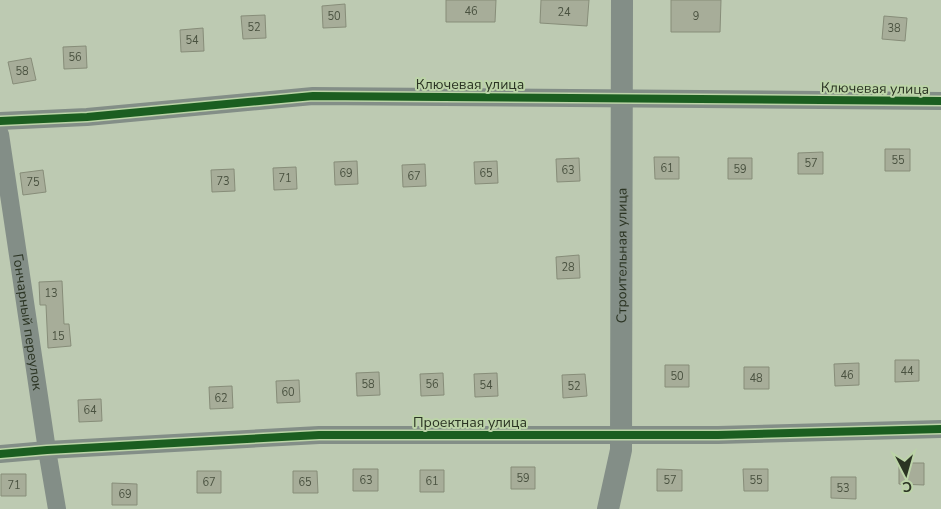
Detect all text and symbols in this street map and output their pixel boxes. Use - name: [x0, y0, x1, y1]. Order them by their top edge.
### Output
- house number: 46: [464, 4, 478, 19]
- house number: 24: [557, 5, 571, 20]
- house number: 50: [327, 9, 341, 24]
- house number: 9: [693, 9, 699, 24]
- house number: 52: [247, 20, 261, 35]
- house number: 38: [887, 21, 901, 36]
- house number: 54: [185, 33, 199, 48]
- house number: 56: [68, 50, 82, 65]
- house number: 58: [15, 64, 29, 79]
- street label: Ключевая улица: [416, 75, 524, 94]
- street label: Ключевая улица: [821, 78, 929, 99]
- house number: 55: [891, 153, 905, 168]
- house number: 57: [804, 156, 818, 171]
- house number: 61: [660, 161, 674, 176]
- house number: 59: [733, 162, 747, 177]
- house number: 63: [561, 163, 575, 178]
- house number: 69: [339, 166, 353, 181]
- house number: 65: [479, 166, 493, 181]
- house number: 67: [407, 169, 421, 184]
- house number: 71: [278, 171, 292, 186]
- house number: 73: [216, 174, 230, 189]
- house number: 75: [26, 175, 40, 190]
- street label: Строительная улица: [612, 188, 632, 323]
- street label: Гончарный переулок: [8, 252, 47, 392]
- house number: 28: [561, 260, 575, 275]
- house number: 13: [44, 286, 58, 301]
- house number: 15: [51, 329, 65, 344]
- house number: 44: [900, 364, 914, 379]
- house number: 46: [840, 368, 854, 383]
- house number: 50: [670, 369, 684, 384]
- house number: 48: [749, 371, 763, 386]
- house number: 58: [361, 377, 375, 392]
- house number: 56: [425, 377, 439, 392]
- house number: 54: [479, 378, 493, 393]
- house number: 52: [567, 379, 581, 394]
- house number: 60: [281, 385, 295, 400]
- house number: 62: [214, 391, 228, 406]
- house number: 64: [83, 403, 97, 418]
- street label: Проектная улица: [413, 413, 527, 432]
- north arrow: [881, 449, 931, 499]
- house number: 59: [516, 471, 530, 486]
- house number: 63: [359, 473, 373, 488]
- house number: 57: [663, 473, 677, 488]
- house number: 55: [749, 473, 763, 488]
- house number: 61: [425, 474, 439, 489]
- house number: 67: [202, 475, 216, 490]
- house number: 65: [298, 475, 312, 490]
- text: С: [901, 476, 913, 496]
- house number: 71: [7, 478, 21, 493]
- house number: 53: [836, 481, 850, 496]
- house number: 69: [118, 487, 132, 502]

